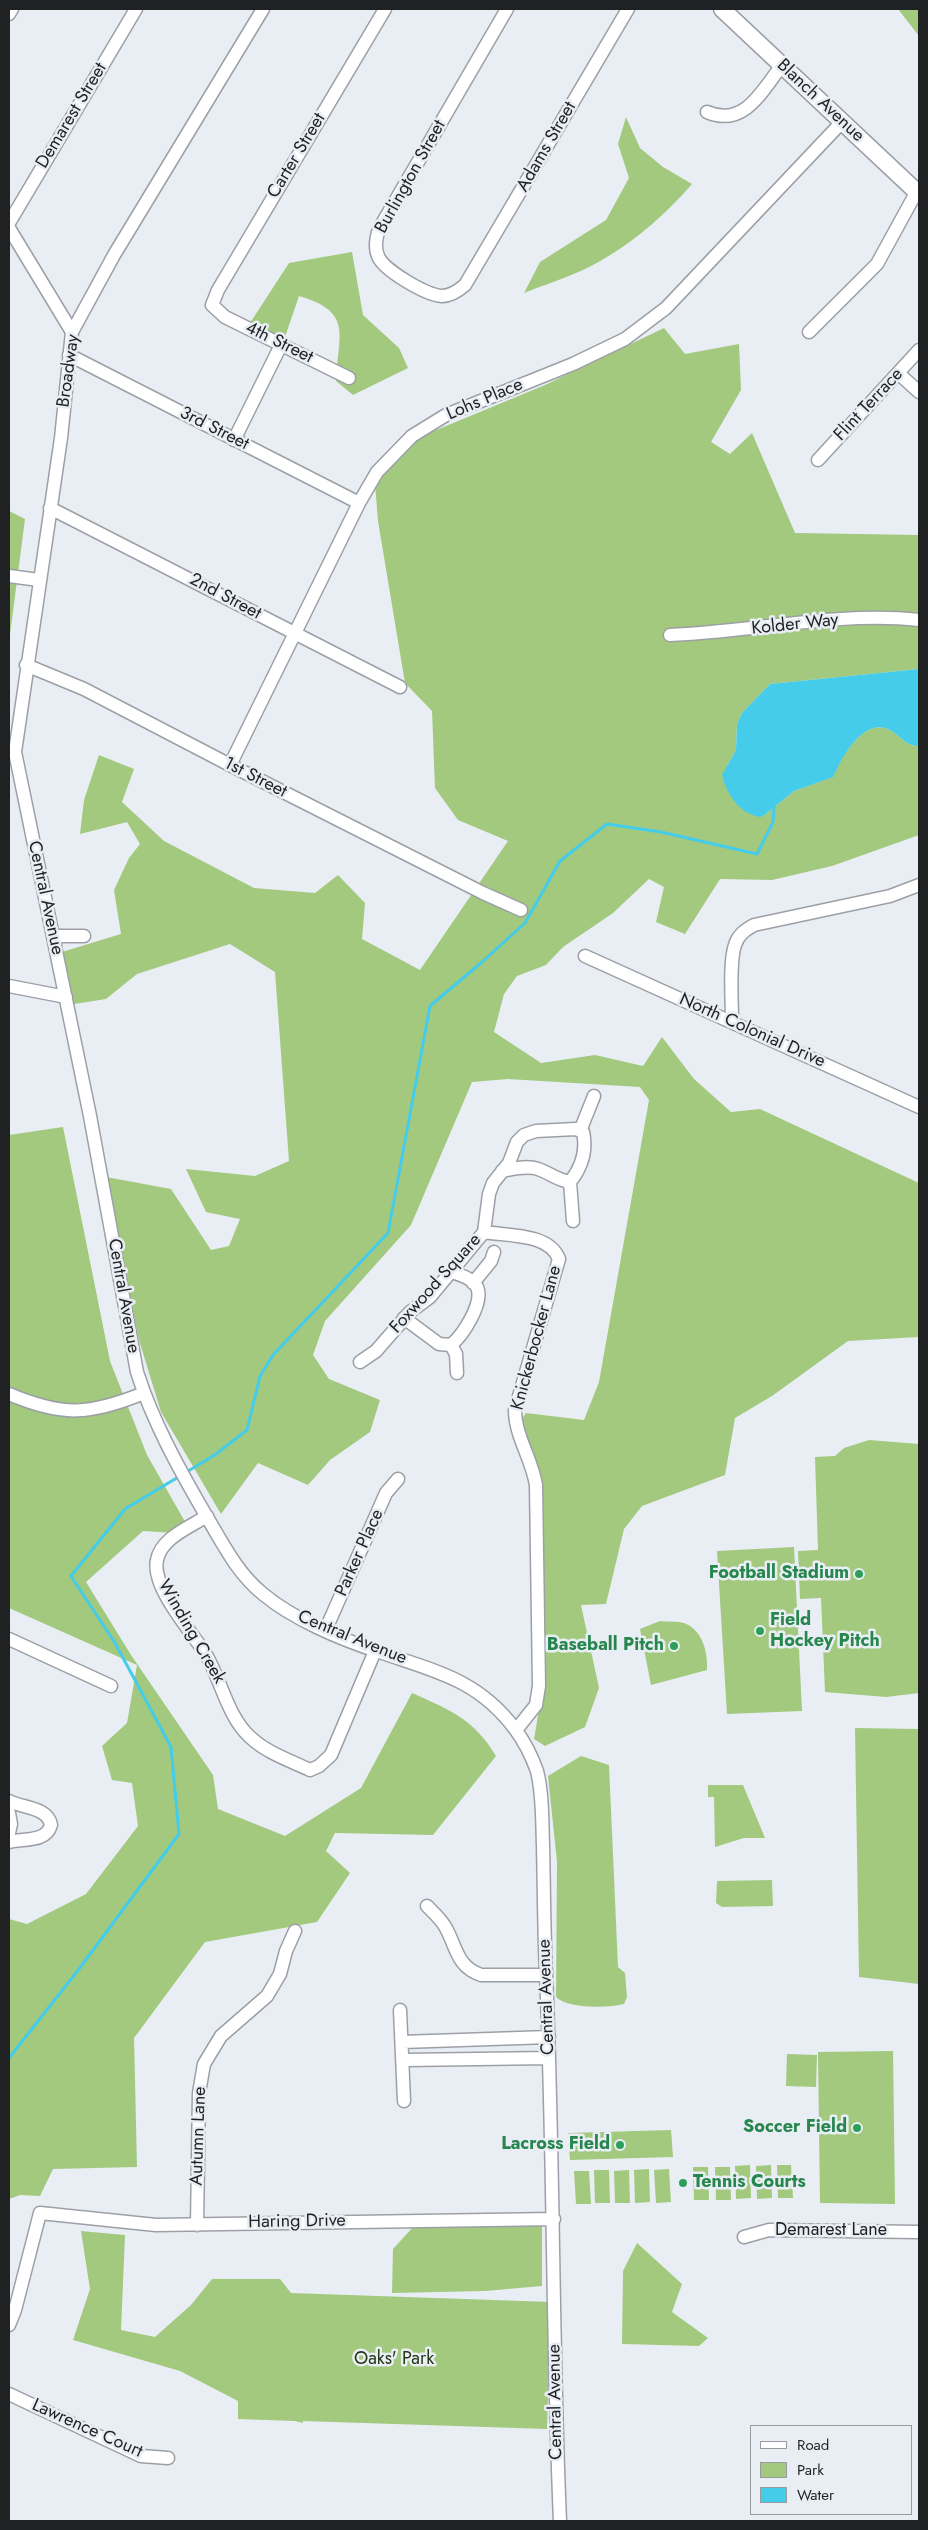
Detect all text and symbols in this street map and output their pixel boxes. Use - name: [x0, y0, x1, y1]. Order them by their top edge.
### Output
- street label: Blanch Avenue: [772, 55, 868, 147]
- street label: Demarest Street: [32, 59, 112, 173]
- street label: Adams Street: [513, 98, 581, 196]
- street label: Carter Street: [263, 110, 331, 202]
- street label: Burlington Street: [371, 117, 451, 237]
- street label: 4th Street: [242, 317, 316, 369]
- street label: Broadway: [53, 333, 85, 409]
- street label: Flint Terrace: [830, 364, 908, 446]
- street label: Lohs Place: [444, 374, 526, 426]
- street label: 3rd Street: [176, 402, 252, 456]
- street label: 2nd Street: [185, 569, 265, 625]
- street label: Kolder Way: [751, 610, 839, 640]
- street label: 1st Street: [220, 753, 290, 803]
- street label: Central Avenue: [22, 839, 68, 957]
- street label: North Colonial Drive: [676, 989, 828, 1073]
- street label: Foxwood Square: [386, 1230, 486, 1338]
- street label: Central Avenue: [102, 1237, 144, 1355]
- street label: Knickerbocker Lane: [507, 1263, 567, 1413]
- street label: Parker Place: [331, 1506, 389, 1600]
- place label: Football Stadium: [709, 1563, 849, 1585]
- marker: Football Stadium: [853, 1568, 865, 1580]
- street label: Winding Creek: [152, 1576, 230, 1688]
- street label: Central Avenue: [294, 1606, 410, 1670]
- place label: Field Hockey Pitch: [770, 1610, 880, 1652]
- marker: Field Hockey Pitch: [754, 1625, 766, 1637]
- place label: Baseball Pitch: [547, 1635, 664, 1657]
- marker: Baseball Pitch: [668, 1640, 680, 1652]
- street label: Central Avenue: [534, 1939, 560, 2055]
- street label: Autumn Lane: [186, 2086, 212, 2186]
- place label: Soccer Field: [743, 2117, 847, 2139]
- marker: Soccer Field: [851, 2122, 863, 2134]
- place label: Lacross Field: [501, 2134, 610, 2156]
- marker: Lacross Field: [614, 2139, 626, 2151]
- place label: Tennis Courts: [693, 2172, 806, 2194]
- marker: Tennis Courts: [677, 2177, 689, 2189]
- street label: Haring Drive: [248, 2210, 346, 2234]
- street label: Demarest Lane: [775, 2220, 887, 2242]
- street label: Central Avenue: [544, 2344, 568, 2460]
- park label: Oaks' Park: [354, 2349, 434, 2371]
- street label: Lawrence Court: [28, 2395, 146, 2463]
- legend: [750, 2425, 913, 2515]
- text: Road: [797, 2434, 829, 2456]
- text: Park: [797, 2459, 824, 2481]
- text: Water: [797, 2484, 834, 2506]

